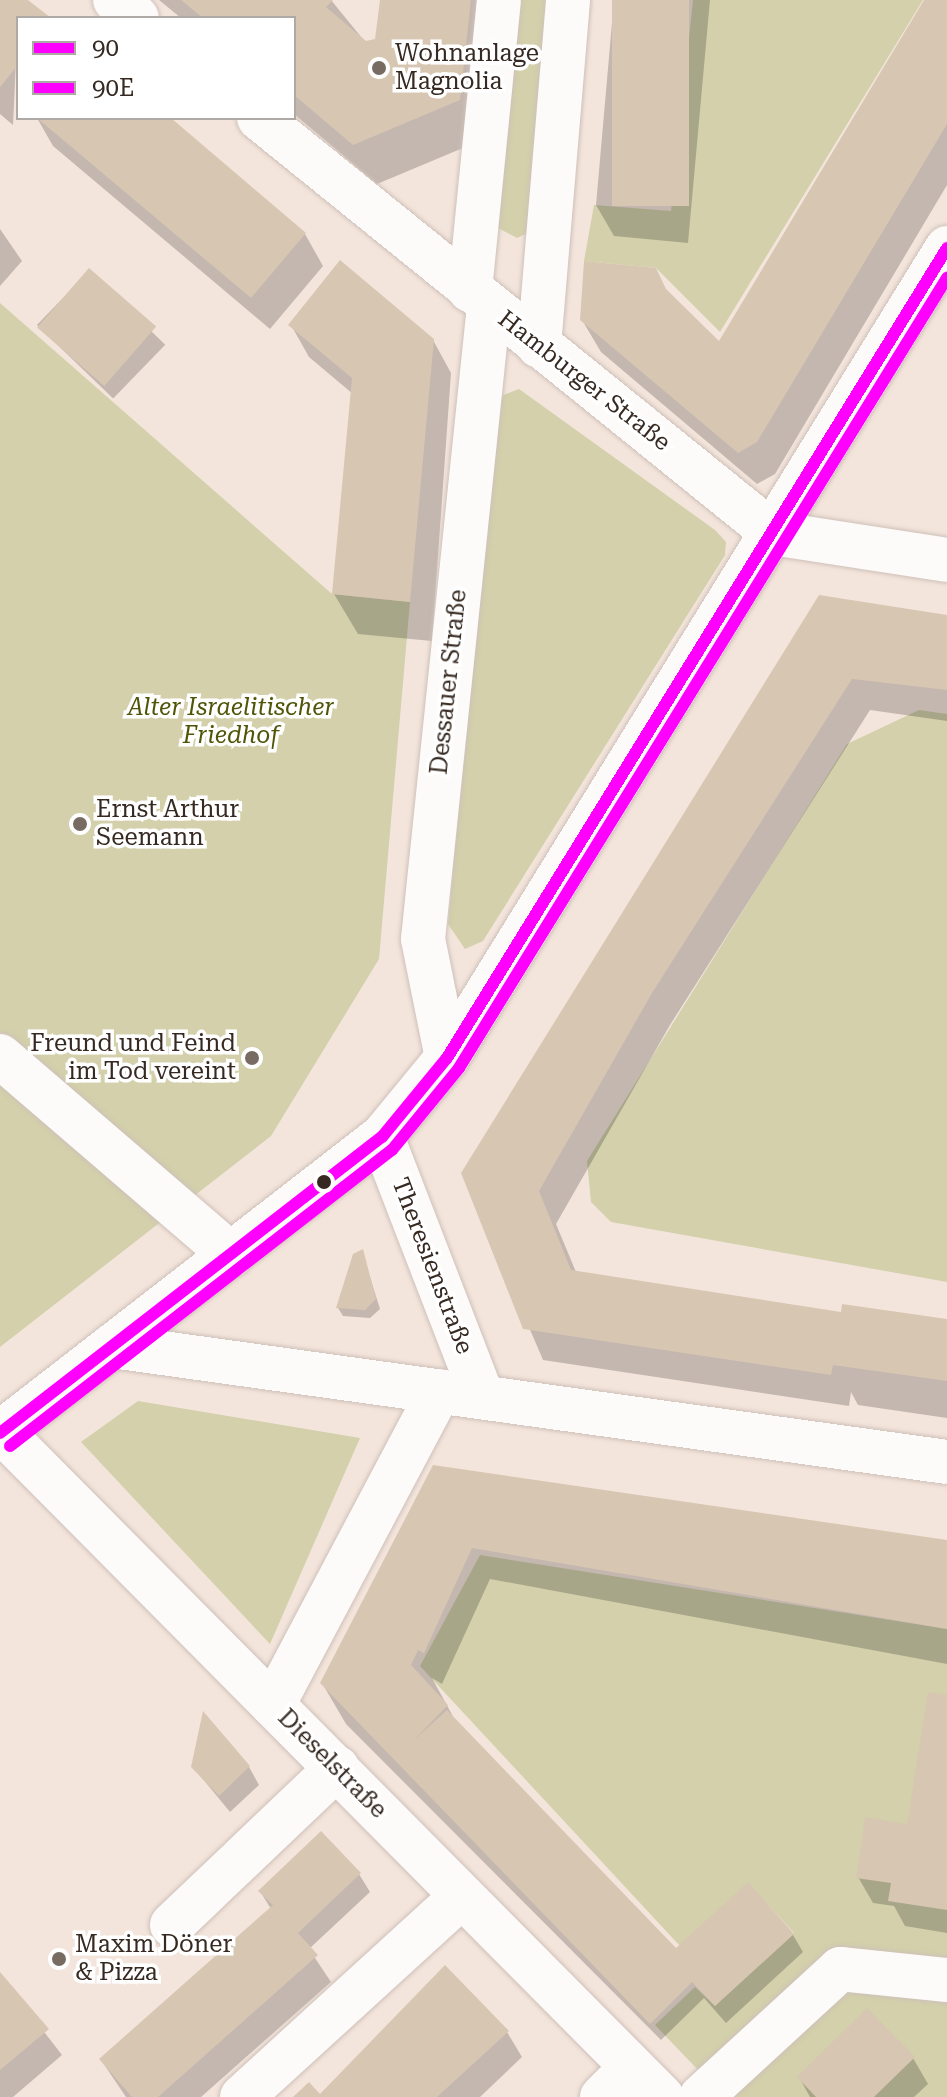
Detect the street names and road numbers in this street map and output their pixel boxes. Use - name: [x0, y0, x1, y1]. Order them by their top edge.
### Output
- street label: Hamburger Straße: [492, 305, 676, 457]
- street label: Dessauer Straße: [425, 588, 473, 776]
- street label: Theresienstraße: [385, 1174, 479, 1358]
- street label: Dieselstraße: [272, 1704, 392, 1824]

